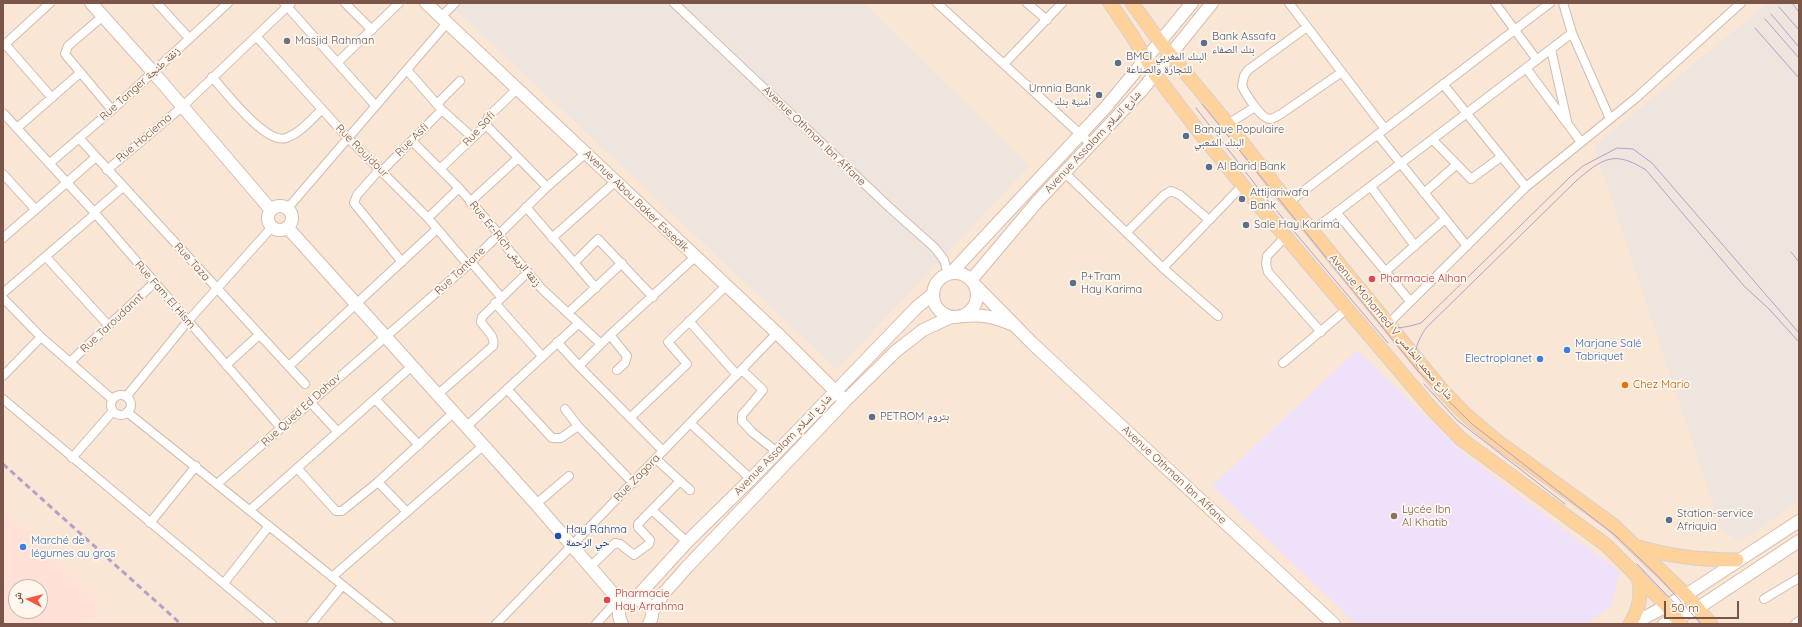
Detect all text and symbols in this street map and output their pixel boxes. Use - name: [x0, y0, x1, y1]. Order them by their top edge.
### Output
- place label: Bank Assafa بنك الصفاء: [1212, 30, 1276, 56]
- place label: Masjid Rahman: [295, 34, 374, 48]
- marker: Masjid Rahman: [282, 36, 292, 46]
- marker: Bank Assafa بنك الصفاء: [1199, 38, 1209, 48]
- street label: Rue Tanger زنقة طنجة: [97, 44, 183, 124]
- place label: BMCI البنك المغربي للتجارة والصناعة: [1126, 50, 1207, 76]
- marker: BMCI البنك المغربي للتجارة والصناعة: [1113, 58, 1123, 68]
- place label: Umnia Bank أمنية بنك: [1029, 82, 1091, 108]
- street label: Avenue Othman Ibn Affane: [760, 83, 868, 189]
- street label: Avenue Assalam شارع السلام: [1042, 88, 1144, 196]
- marker: Umnia Bank أمنية بنك: [1094, 90, 1104, 100]
- street label: Rue Safi: [460, 109, 498, 149]
- street label: Rue Hociema: [114, 111, 174, 165]
- street label: Rue Asfi: [393, 121, 431, 159]
- street label: Rue Roujdour: [333, 122, 391, 180]
- place label: Banque Populaire البنك الشعبي: [1194, 123, 1284, 149]
- marker: Banque Populaire البنك الشعبي: [1181, 131, 1191, 141]
- street label: Avenue Abou Baker Essedik: [581, 147, 691, 255]
- place label: Al Barid Bank: [1217, 160, 1286, 174]
- marker: Al Barid Bank: [1204, 162, 1214, 172]
- place label: Attijariwafa Bank: [1250, 186, 1309, 212]
- marker: Attijariwafa Bank: [1237, 194, 1247, 204]
- street label: Rue Er-Rich زنقة الريش: [467, 199, 543, 289]
- place label: Sale Hay Karima: [1254, 218, 1340, 232]
- marker: Sale Hay Karima: [1241, 220, 1251, 230]
- street label: Rue Taza: [171, 240, 213, 284]
- street label: Rue Tantane: [432, 244, 488, 298]
- street label: Avenue Mohamed V شارع محمد الخامس: [1326, 252, 1456, 402]
- street label: Rue Fam El Hism: [132, 258, 198, 332]
- place label: P+Tram Hay Karima: [1081, 270, 1142, 296]
- place label: Pharmacie Alhan: [1380, 272, 1467, 286]
- marker: Pharmacie Alhan: [1367, 274, 1377, 284]
- marker: P+Tram Hay Karima: [1068, 278, 1078, 288]
- street label: Rue Taroudannt: [78, 290, 146, 356]
- place label: Marjane Salé Tabriquet: [1575, 337, 1642, 363]
- marker: Marjane Salé Tabriquet: [1562, 345, 1572, 355]
- place label: Electroplanet: [1465, 352, 1532, 366]
- marker: Electroplanet: [1535, 354, 1545, 364]
- street label: Rue Qued Ed Dahav: [259, 371, 343, 449]
- place label: Chez Mario: [1633, 378, 1690, 392]
- marker: Chez Mario: [1620, 380, 1630, 390]
- street label: Avenue Assalam شارع السلام: [731, 392, 835, 498]
- place label: PETROM بتروم: [880, 410, 949, 424]
- marker: PETROM بتروم: [867, 412, 877, 422]
- street label: Avenue Othman Ibn Affane: [1119, 423, 1229, 527]
- street label: Rue Zagora: [611, 452, 663, 504]
- place label: Lycée Ibn Al Khatib: [1402, 503, 1451, 529]
- place label: Station-service Afriquia: [1677, 507, 1753, 533]
- marker: Lycée Ibn Al Khatib: [1389, 511, 1399, 521]
- marker: Station-service Afriquia: [1664, 515, 1674, 525]
- place label: Hay Rahma حي الرحمة: [566, 523, 627, 549]
- marker: Hay Rahma حي الرحمة: [553, 531, 563, 541]
- place label: Marché de légumes au gros: [31, 534, 116, 560]
- marker: Marché de légumes au gros: [18, 542, 28, 552]
- north arrow: [8, 579, 48, 619]
- place label: Pharmacie Hay Arrahma: [615, 587, 684, 613]
- text: ش: [9, 591, 25, 604]
- scale bar: [1666, 593, 1741, 619]
- marker: Pharmacie Hay Arrahma: [602, 595, 612, 605]
- text: 50 m: [1671, 600, 1699, 615]

